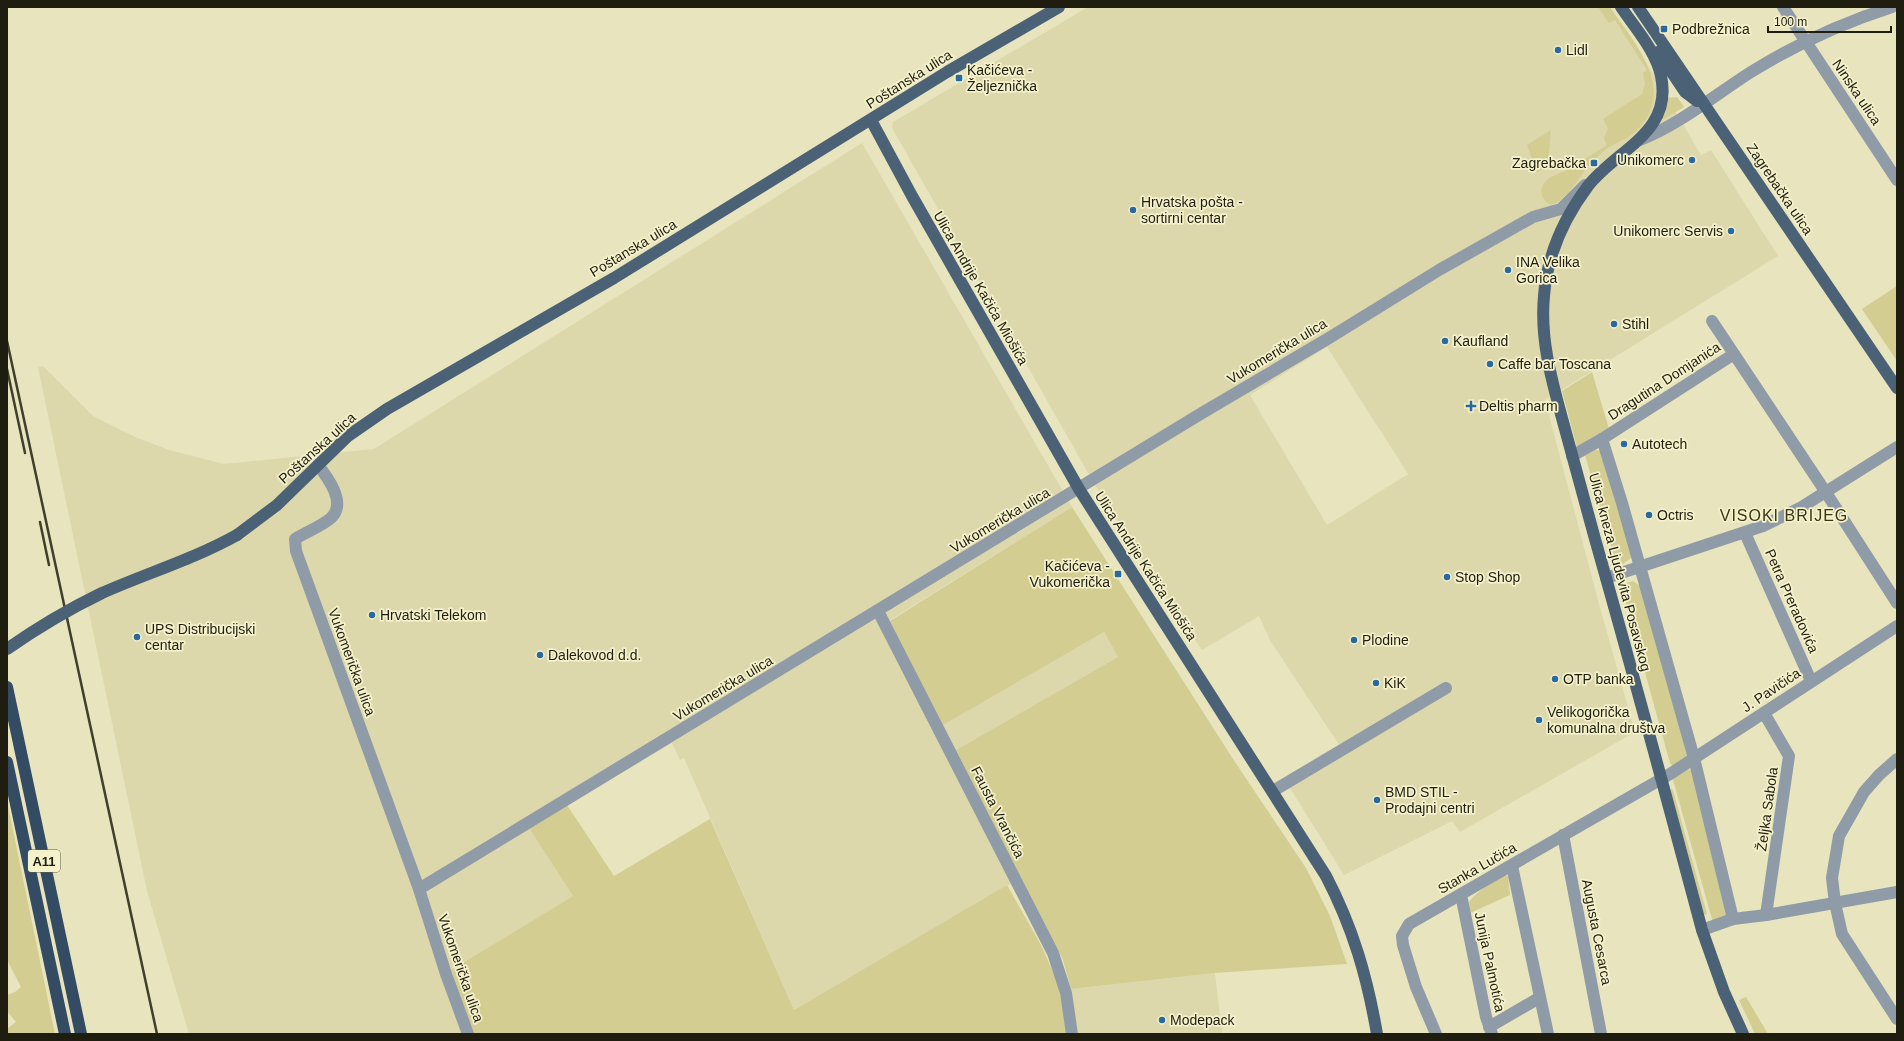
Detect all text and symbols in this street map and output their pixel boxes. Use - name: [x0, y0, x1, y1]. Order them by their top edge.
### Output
- scale bar: [1768, 8, 1891, 34]
- text: 100 m: [1774, 15, 1807, 29]
- place label: Podbrežnica: [1672, 21, 1750, 37]
- marker: Podbrežnica: [1659, 24, 1669, 34]
- place label: Lidl: [1566, 42, 1588, 58]
- marker: Lidl: [1553, 45, 1563, 55]
- street label: Poštanska ulica: [863, 46, 955, 112]
- street label: Ninska ulica: [1829, 56, 1885, 128]
- place label: Kačićeva - Željeznička: [967, 62, 1037, 94]
- marker: Kačićeva - Željeznička: [954, 73, 964, 83]
- street label: Zagrebačka ulica: [1744, 140, 1817, 238]
- place label: Unikomerc: [1617, 152, 1684, 168]
- place label: Zagrebačka: [1512, 155, 1586, 171]
- marker: Unikomerc: [1687, 155, 1697, 165]
- marker: Zagrebačka: [1589, 158, 1599, 168]
- place label: Hrvatska pošta - sortirni centar: [1141, 194, 1243, 226]
- marker: Hrvatska pošta - sortirni centar: [1128, 205, 1138, 215]
- street label: Ulica Andrije Kačića Miošića: [930, 208, 1032, 368]
- street label: Poštanska ulica: [587, 216, 679, 280]
- place label: Unikomerc Servis: [1613, 223, 1723, 239]
- marker: Unikomerc Servis: [1726, 226, 1736, 236]
- place label: INA Velika Gorica: [1516, 254, 1580, 286]
- marker: INA Velika Gorica: [1503, 265, 1513, 275]
- street label: Vukomerička ulica: [1224, 315, 1330, 387]
- place label: Stihl: [1622, 316, 1649, 332]
- marker: Stihl: [1609, 319, 1619, 329]
- place label: Kaufland: [1453, 333, 1508, 349]
- marker: Kaufland: [1440, 336, 1450, 346]
- street label: Dragutina Domjanića: [1605, 339, 1723, 423]
- place label: Caffe bar Toscana: [1498, 356, 1611, 372]
- marker: Caffe bar Toscana: [1485, 359, 1495, 369]
- place label: Deltis pharm: [1479, 398, 1558, 414]
- marker: Deltis pharm: [1466, 401, 1476, 411]
- street label: Poštanska ulica: [275, 409, 359, 487]
- place label: Autotech: [1632, 436, 1687, 452]
- marker: Autotech: [1619, 439, 1629, 449]
- street label: Ulica kneza Ljudevita Posavskog: [1586, 471, 1654, 673]
- street label: Vukomerička ulica: [947, 484, 1053, 556]
- street label: Ulica Andrije Kačića Miošića: [1092, 488, 1200, 644]
- place label: Octris: [1657, 507, 1694, 523]
- district label: VISOKI BRIJEG: [1720, 507, 1848, 524]
- marker: Octris: [1644, 510, 1654, 520]
- street label: Petra Preradovića: [1762, 547, 1822, 656]
- place label: Kačićeva - Vukomerička: [1030, 558, 1110, 590]
- marker: Kačićeva - Vukomerička: [1113, 569, 1123, 579]
- place label: Stop Shop: [1455, 569, 1521, 585]
- marker: Stop Shop: [1442, 572, 1452, 582]
- street label: Vukomerička ulica: [325, 606, 379, 718]
- place label: Hrvatski Telekom: [380, 607, 486, 623]
- marker: Hrvatski Telekom: [367, 610, 377, 620]
- place label: UPS Distribucijski centar: [145, 621, 255, 653]
- marker: UPS Distribucijski centar: [132, 632, 142, 642]
- place label: Plodine: [1362, 632, 1409, 648]
- marker: Plodine: [1349, 635, 1359, 645]
- place label: Dalekovod d.d.: [548, 647, 641, 663]
- marker: Dalekovod d.d.: [535, 650, 545, 660]
- street label: Vukomerička ulica: [670, 652, 776, 724]
- street label: J. Pavičića: [1739, 665, 1803, 715]
- place label: OTP banka: [1563, 671, 1634, 687]
- marker: OTP banka: [1550, 674, 1560, 684]
- place label: KiK: [1384, 675, 1406, 691]
- marker: KiK: [1371, 678, 1381, 688]
- place label: Velikogorička komunalna društva: [1547, 704, 1666, 736]
- marker: Velikogorička komunalna društva: [1534, 715, 1544, 725]
- street label: Fausta Vrančića: [968, 764, 1028, 861]
- street label: Željka Sabola: [1753, 766, 1781, 852]
- place label: BMD STIL - Prodajni centri: [1385, 784, 1475, 816]
- marker: BMD STIL - Prodajni centri: [1372, 795, 1382, 805]
- street label: Stanka Lučića: [1435, 839, 1519, 897]
- road number: A11: [28, 850, 60, 872]
- street label: Augusta Cesarca: [1579, 878, 1615, 986]
- street label: Junija Palmotića: [1472, 910, 1508, 1014]
- street label: Vukomerička ulica: [435, 912, 487, 1024]
- place label: Modepack: [1170, 1012, 1236, 1028]
- marker: Modepack: [1157, 1015, 1167, 1025]

